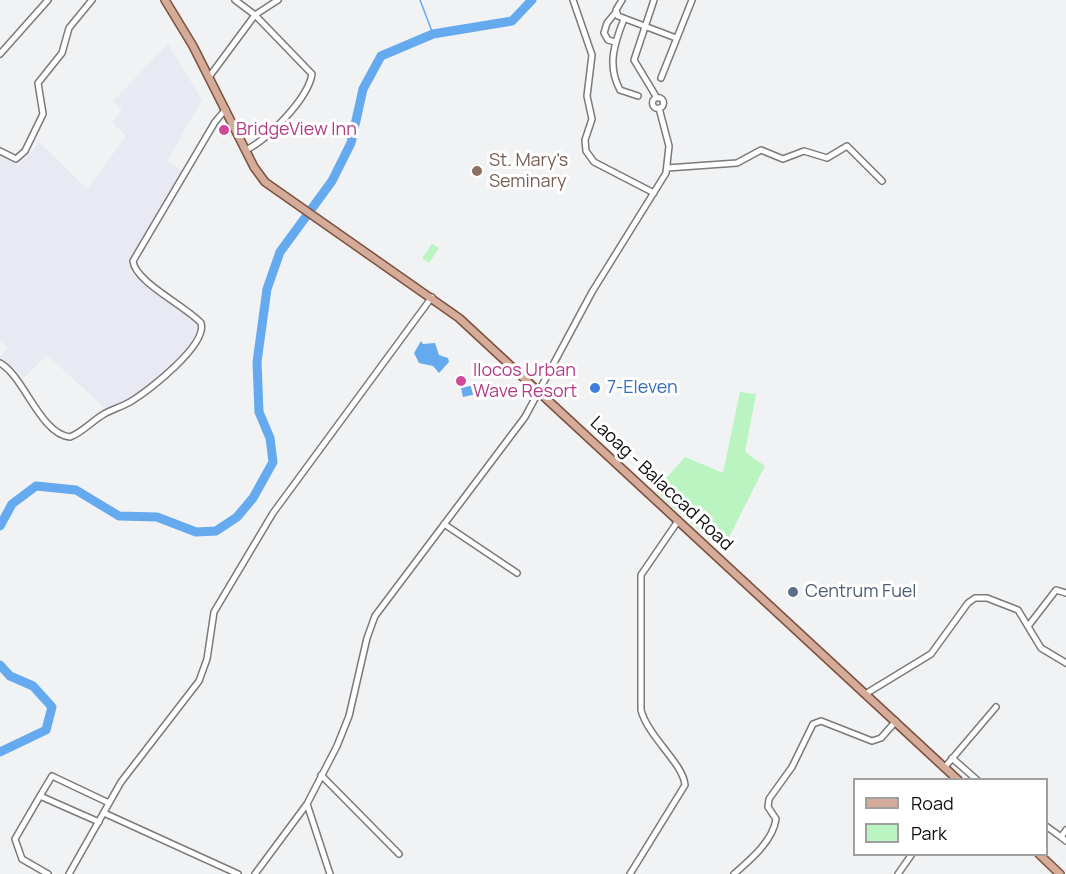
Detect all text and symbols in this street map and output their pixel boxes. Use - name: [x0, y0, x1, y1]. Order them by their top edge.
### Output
- place label: BridgeView Inn: [236, 119, 357, 141]
- marker: BridgeView Inn: [217, 123, 231, 137]
- place label: St. Mary's Seminary: [489, 150, 568, 192]
- marker: St. Mary's Seminary: [470, 164, 484, 178]
- place label: Ilocos Urban Wave Resort: [473, 360, 577, 403]
- marker: Ilocos Urban Wave Resort: [454, 374, 468, 388]
- place label: 7-Eleven: [607, 377, 678, 399]
- marker: 7-Eleven: [588, 381, 602, 395]
- street label: Laoag - Balaccad Road: [585, 412, 737, 556]
- place label: Centrum Fuel: [805, 581, 917, 603]
- marker: Centrum Fuel: [786, 585, 800, 599]
- legend: [853, 778, 1048, 856]
- text: Road: [911, 791, 954, 815]
- text: Park: [911, 821, 947, 845]

